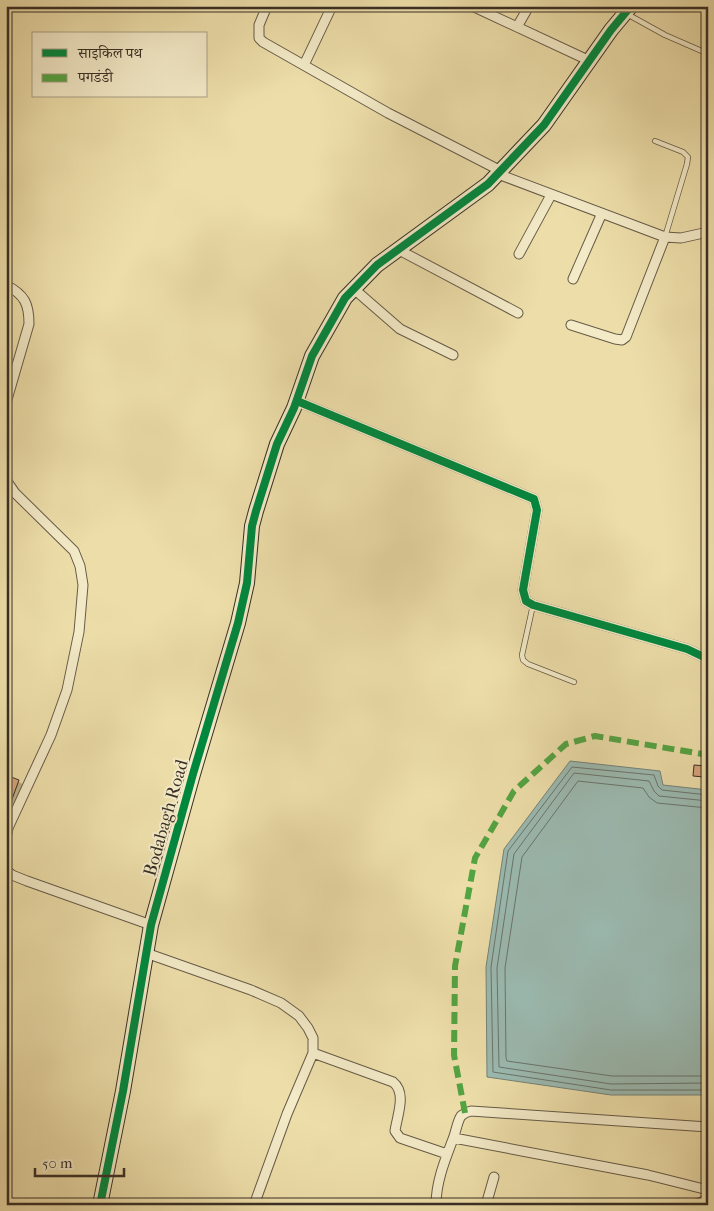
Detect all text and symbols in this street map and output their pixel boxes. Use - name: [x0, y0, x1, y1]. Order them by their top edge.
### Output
- legend: [32, 32, 208, 98]
- text: साइकिल पथ: [77, 44, 143, 62]
- text: पगडंडी: [77, 68, 114, 86]
- street label: Bodabagh Road: [139, 757, 193, 879]
- scale bar: [35, 1146, 124, 1178]
- text: 50 m: [42, 1154, 73, 1172]

